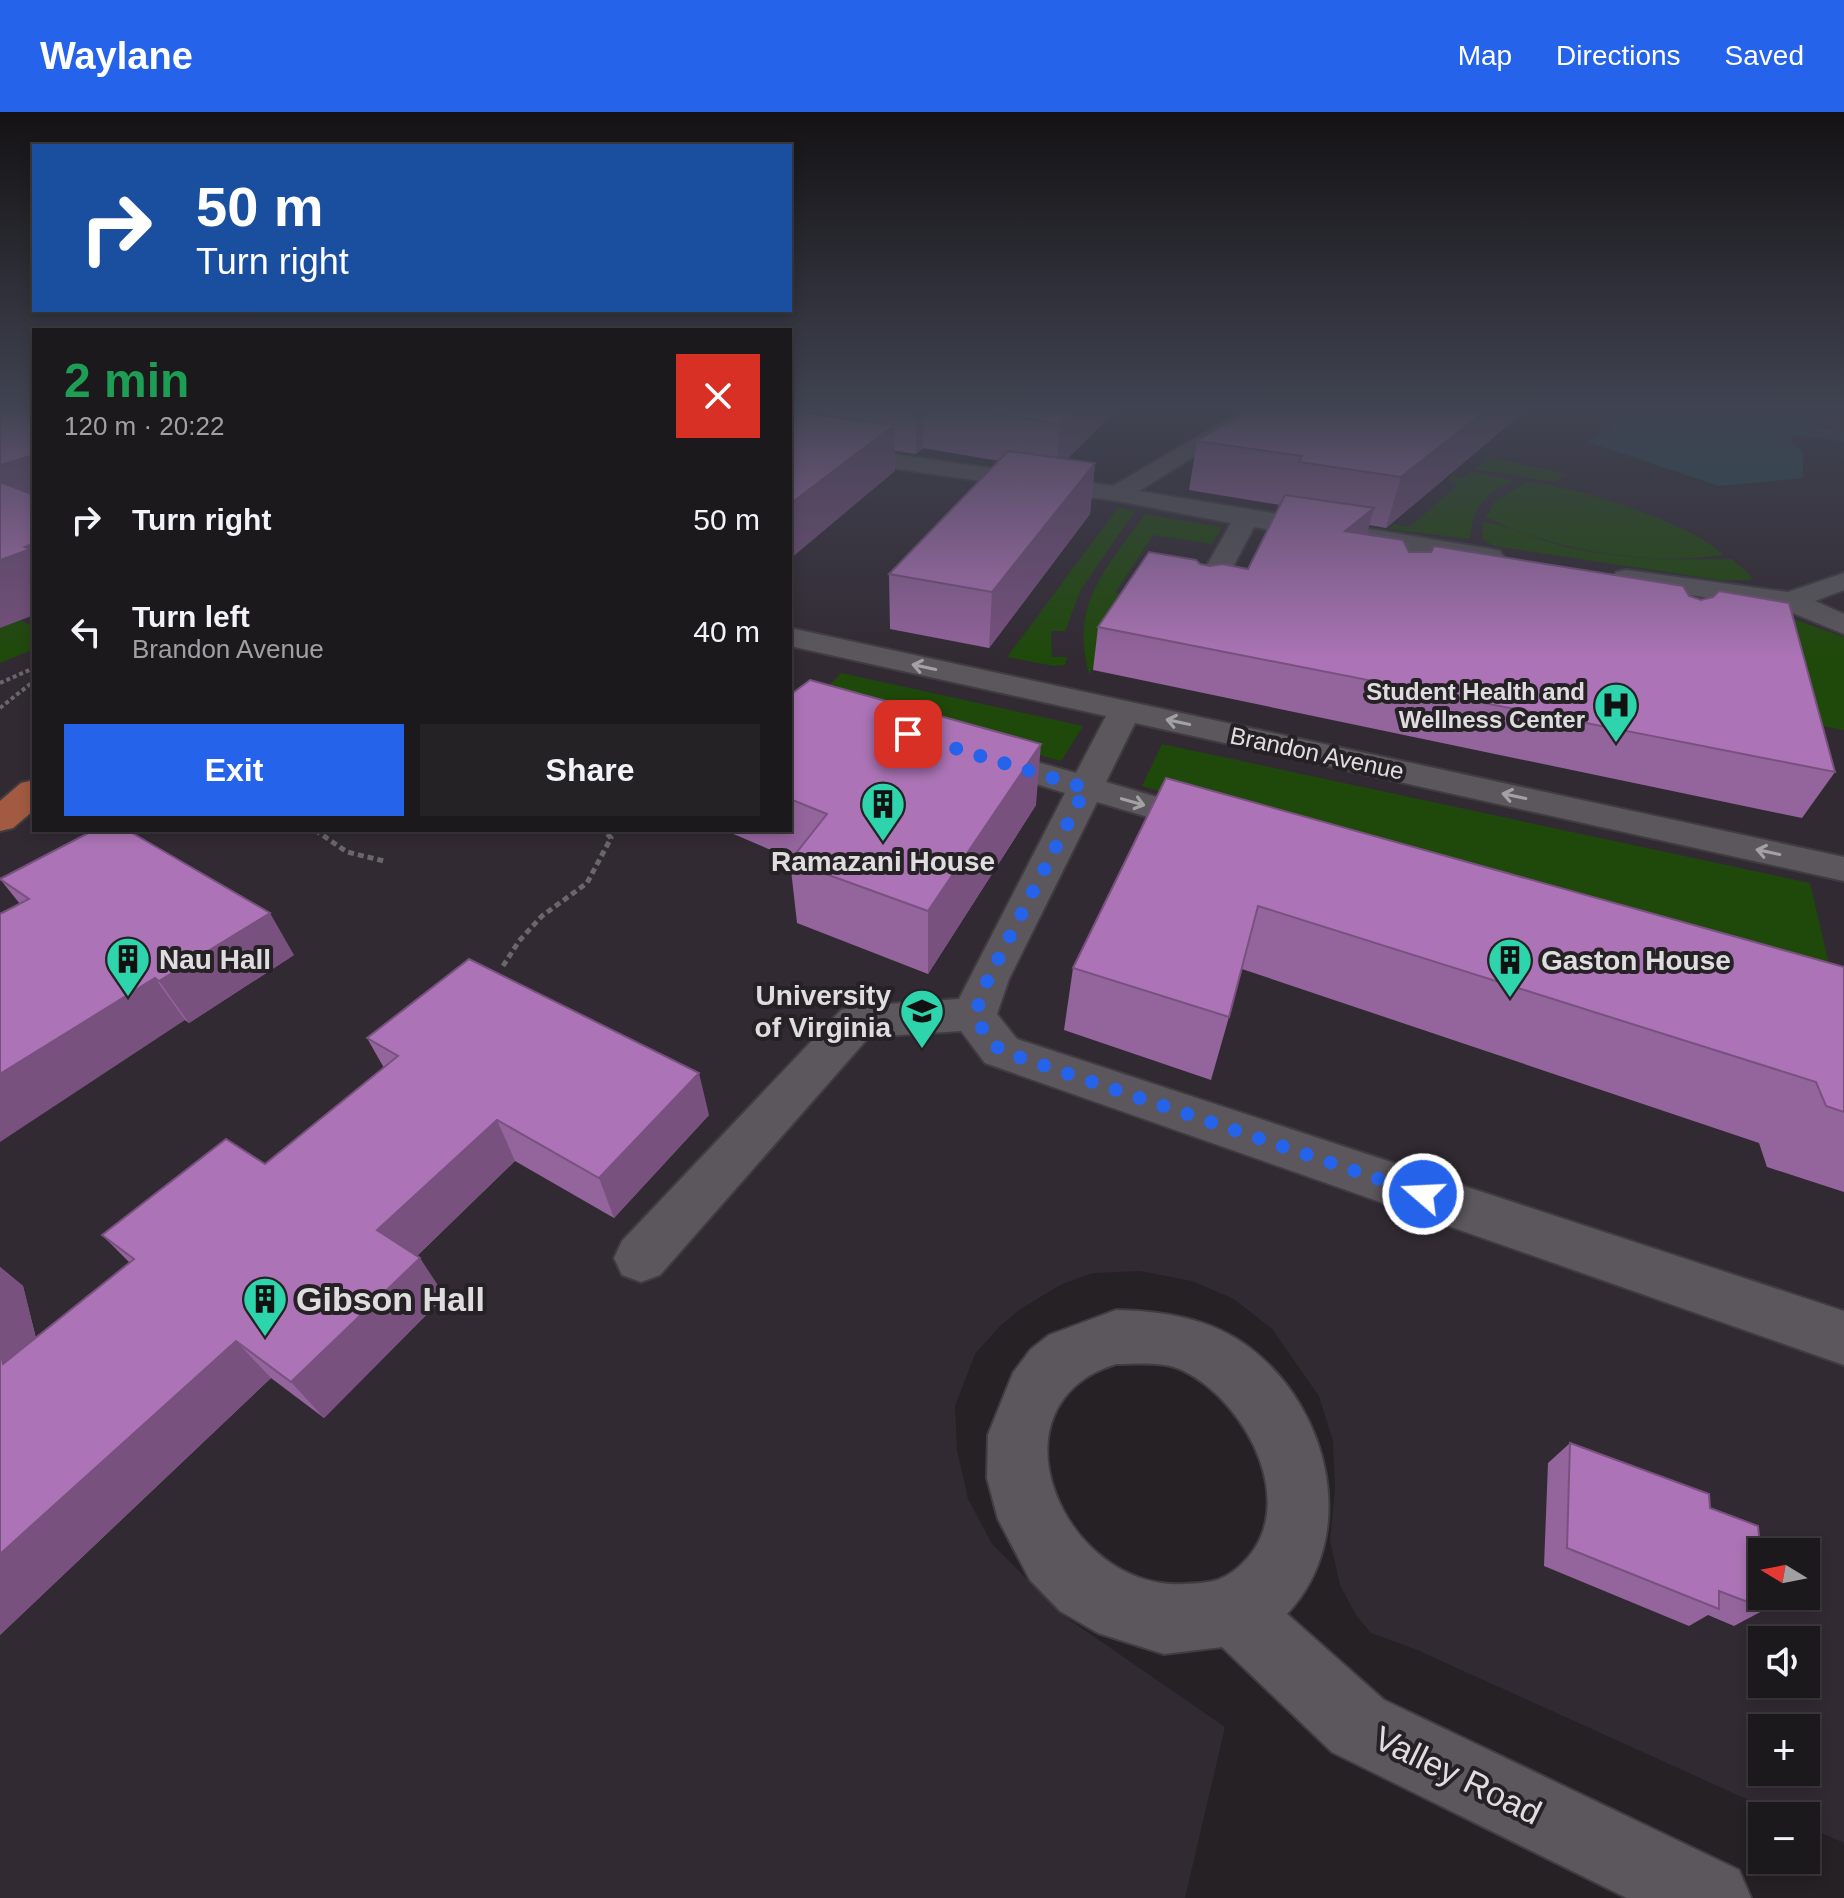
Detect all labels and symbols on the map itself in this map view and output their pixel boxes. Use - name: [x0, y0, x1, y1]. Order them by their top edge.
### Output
- one-way arrow: [912, 659, 937, 674]
- place label: Student Health and Wellness Center: [1366, 678, 1585, 733]
- hospital icon: Student Health and Wellness Center: [1592, 681, 1640, 744]
- pin: [874, 700, 942, 768]
- one-way arrow: [1166, 714, 1191, 729]
- street label: Brandon Avenue: [1228, 721, 1406, 785]
- building icon: Ramazani House: [859, 780, 907, 843]
- one-way arrow: [1502, 788, 1527, 803]
- one-way arrow: [1119, 795, 1145, 810]
- one-way arrow: [1755, 844, 1781, 859]
- place label: Ramazani House: [771, 846, 995, 877]
- building icon: Nau Hall: [104, 935, 152, 998]
- building icon: Gaston House: [1486, 936, 1534, 999]
- place label: Nau Hall: [159, 944, 271, 975]
- place label: Gaston House: [1541, 945, 1731, 976]
- place label: University of Virginia: [755, 980, 891, 1043]
- school or university icon: University of Virginia: [898, 987, 946, 1050]
- position arrow: [1381, 1152, 1465, 1236]
- building icon: Gibson Hall: [241, 1275, 289, 1338]
- place label: Gibson Hall: [296, 1280, 485, 1318]
- north arrow: [1748, 1538, 1820, 1610]
- street label: Valley Road: [1368, 1718, 1548, 1832]

